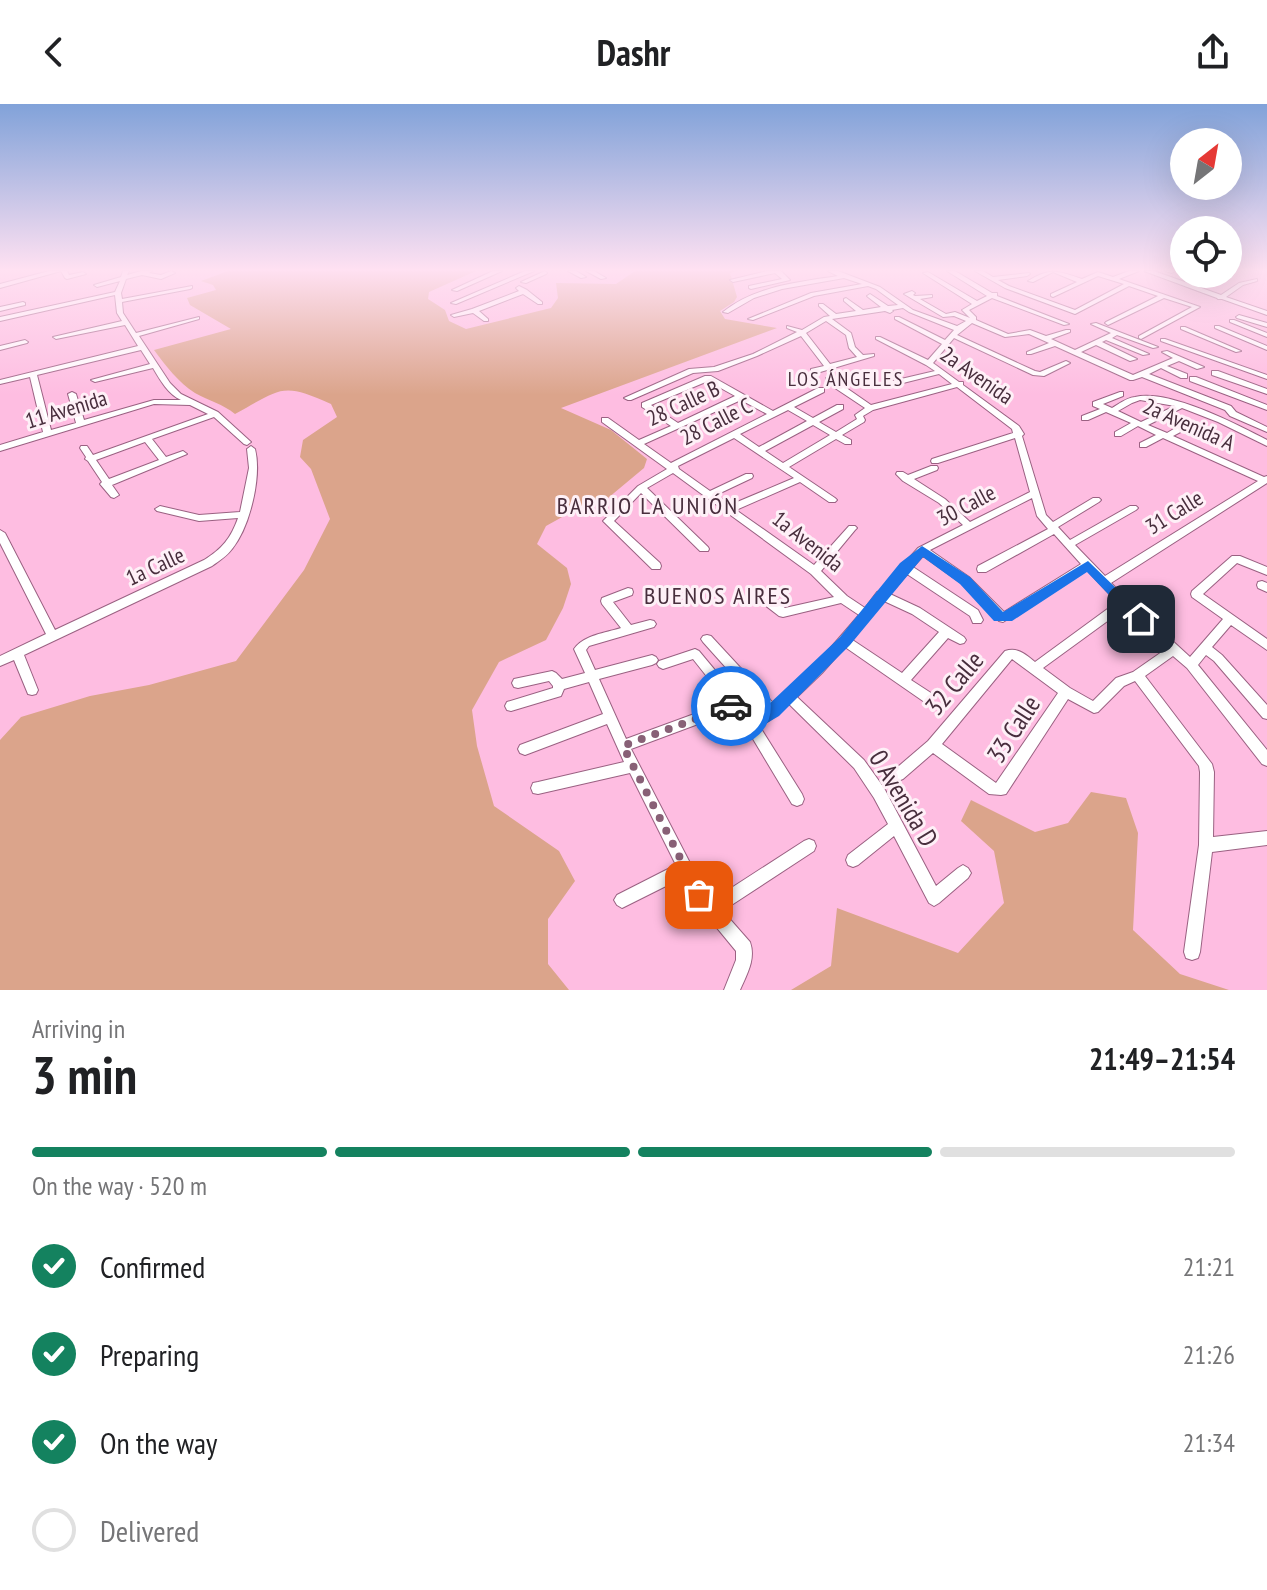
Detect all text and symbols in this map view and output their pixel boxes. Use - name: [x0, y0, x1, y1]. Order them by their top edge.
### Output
- text: Dashr: [597, 29, 670, 76]
- icon: back: [32, 30, 76, 74]
- icon: share: [1191, 30, 1235, 74]
- north arrow: [1170, 128, 1242, 200]
- map controls: [1170, 128, 1242, 288]
- button: locate: [1170, 216, 1242, 288]
- street label: 2a Avenida: [935, 340, 1019, 410]
- district label: LOS ÁNGELES: [788, 366, 904, 392]
- street label: 28 Calle B: [642, 374, 724, 432]
- street label: 11 Avenida: [22, 383, 110, 435]
- street label: 28 Calle C: [675, 391, 757, 451]
- street label: 2a Avenida A: [1139, 391, 1240, 457]
- street label: 30 Calle: [932, 478, 1000, 532]
- street label: 31 Calle: [1140, 484, 1208, 540]
- district label: BARRIO LA UNIÓN: [557, 490, 739, 521]
- street label: 1a Avenida: [767, 504, 849, 578]
- street label: 1a Calle: [121, 540, 189, 592]
- district label: BUENOS AIRES: [644, 580, 792, 611]
- pin: [1107, 585, 1175, 653]
- icon: home: [1119, 597, 1163, 641]
- street label: 32 Calle: [918, 644, 990, 722]
- courier: [691, 666, 771, 746]
- icon: car: [709, 684, 753, 728]
- street label: 33 Calle: [979, 689, 1047, 769]
- street label: 0 Avenida D: [862, 744, 946, 852]
- pin: [665, 861, 733, 929]
- icon: bag: [677, 873, 721, 917]
- text: Arriving in: [32, 1012, 125, 1045]
- text: 21:49–21:54: [1089, 1039, 1235, 1078]
- text: 3 min: [32, 1041, 137, 1108]
- text: On the way · 520 m: [32, 1169, 207, 1202]
- icon: check: [32, 1244, 76, 1288]
- text: Confirmed: [100, 1247, 205, 1286]
- text: 21:21: [1183, 1250, 1235, 1283]
- icon: check: [32, 1332, 76, 1376]
- text: Preparing: [100, 1335, 199, 1374]
- text: 21:26: [1183, 1338, 1235, 1371]
- icon: check: [32, 1420, 76, 1464]
- text: On the way: [100, 1423, 217, 1462]
- text: 21:34: [1183, 1426, 1235, 1459]
- text: Delivered: [100, 1511, 199, 1550]

